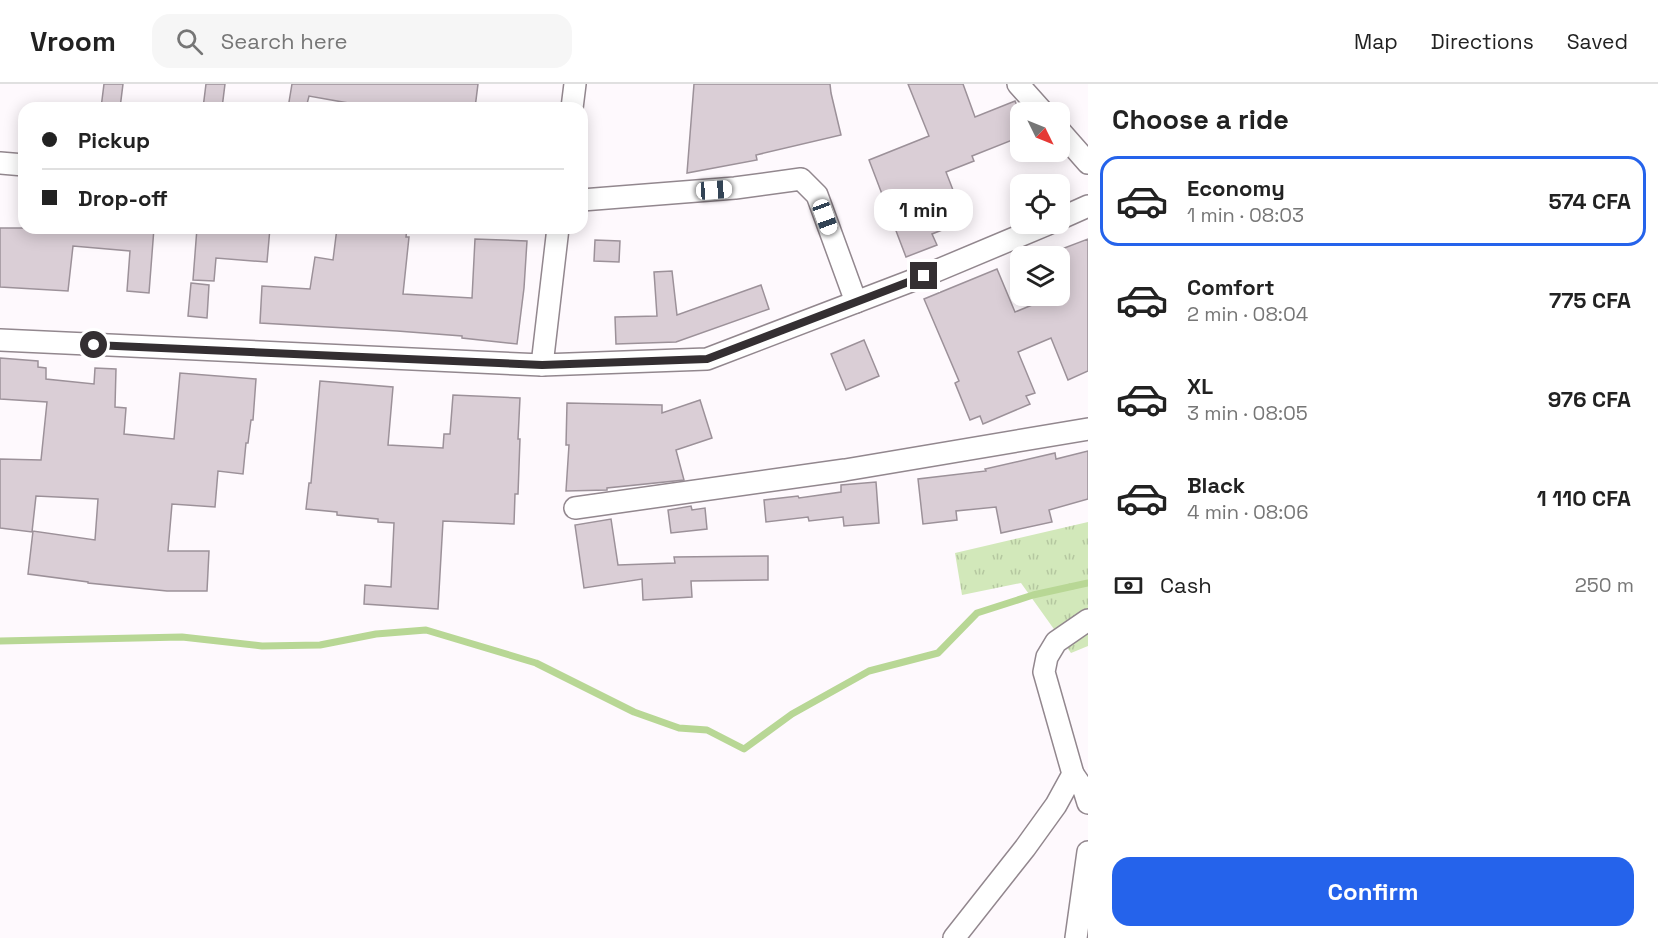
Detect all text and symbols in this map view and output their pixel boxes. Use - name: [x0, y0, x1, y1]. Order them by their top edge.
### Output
- search box: [152, 14, 572, 68]
- text: Vroom: [30, 23, 116, 59]
- icon: search: [173, 25, 206, 58]
- text: Search here: [221, 27, 348, 55]
- text: Map: [1354, 28, 1398, 55]
- text: Directions: [1431, 28, 1534, 55]
- text: Saved: [1567, 28, 1628, 55]
- north arrow: [1010, 102, 1070, 162]
- map controls: [1010, 102, 1070, 306]
- text: Choose a ride: [1112, 102, 1289, 137]
- text: Pickup: [78, 126, 150, 154]
- button: locate: [1010, 174, 1070, 234]
- icon: car: [1115, 174, 1169, 228]
- text: Economy: [1187, 174, 1285, 202]
- car: [695, 180, 733, 200]
- text: Drop-off: [78, 184, 168, 212]
- text: 574 CFA: [1548, 187, 1631, 215]
- callout: 1 min: [874, 189, 974, 231]
- car: [810, 197, 840, 237]
- text: 1 min: [899, 197, 948, 223]
- text: 1 min · 08:03: [1187, 202, 1304, 228]
- button: layers: [1010, 246, 1070, 306]
- route end: [910, 262, 937, 289]
- icon: car: [1115, 273, 1169, 327]
- text: Comfort: [1187, 273, 1275, 301]
- text: 775 CFA: [1549, 286, 1631, 314]
- text: 2 min · 08:04: [1187, 301, 1308, 327]
- route start: [80, 331, 107, 358]
- icon: car: [1115, 372, 1169, 426]
- text: XL: [1187, 372, 1213, 400]
- text: 976 CFA: [1548, 385, 1631, 413]
- text: 3 min · 08:05: [1187, 400, 1308, 426]
- icon: car: [1115, 471, 1169, 525]
- text: Black: [1187, 471, 1245, 499]
- text: 1 110 CFA: [1537, 484, 1631, 512]
- text: 4 min · 08:06: [1187, 499, 1308, 525]
- icon: cash: [1112, 569, 1145, 602]
- text: Cash: [1160, 571, 1212, 599]
- text: 250 m: [1575, 572, 1634, 598]
- button: Confirm: [1112, 857, 1634, 926]

